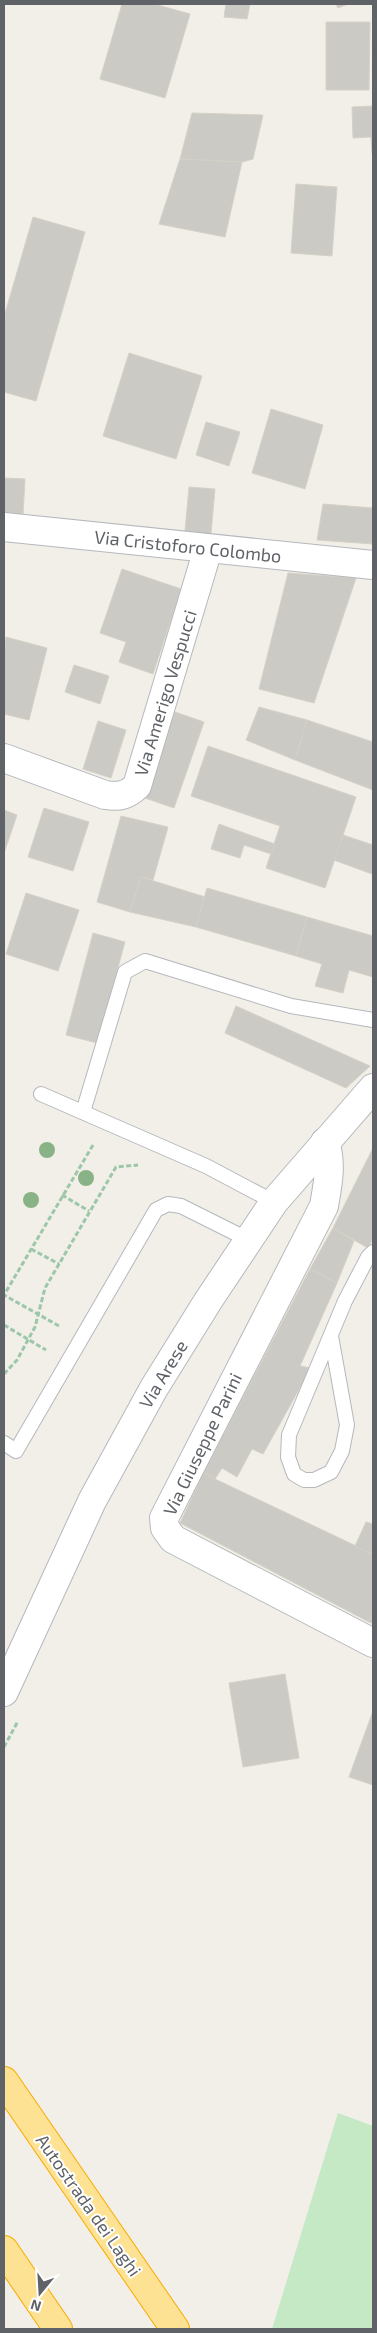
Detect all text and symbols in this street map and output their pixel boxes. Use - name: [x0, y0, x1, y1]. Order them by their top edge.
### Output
- street label: Via Cristoforo Colombo: [93, 525, 283, 567]
- street label: Via Amerigo Vespucci: [129, 607, 201, 779]
- street label: Via Arese: [134, 1336, 192, 1412]
- street label: Via Giuseppe Parini: [158, 1369, 246, 1519]
- street label: Autostrada dei Laghi: [32, 2130, 146, 2280]
- north arrow: [15, 2268, 65, 2318]
- text: N: [28, 2296, 43, 2315]

